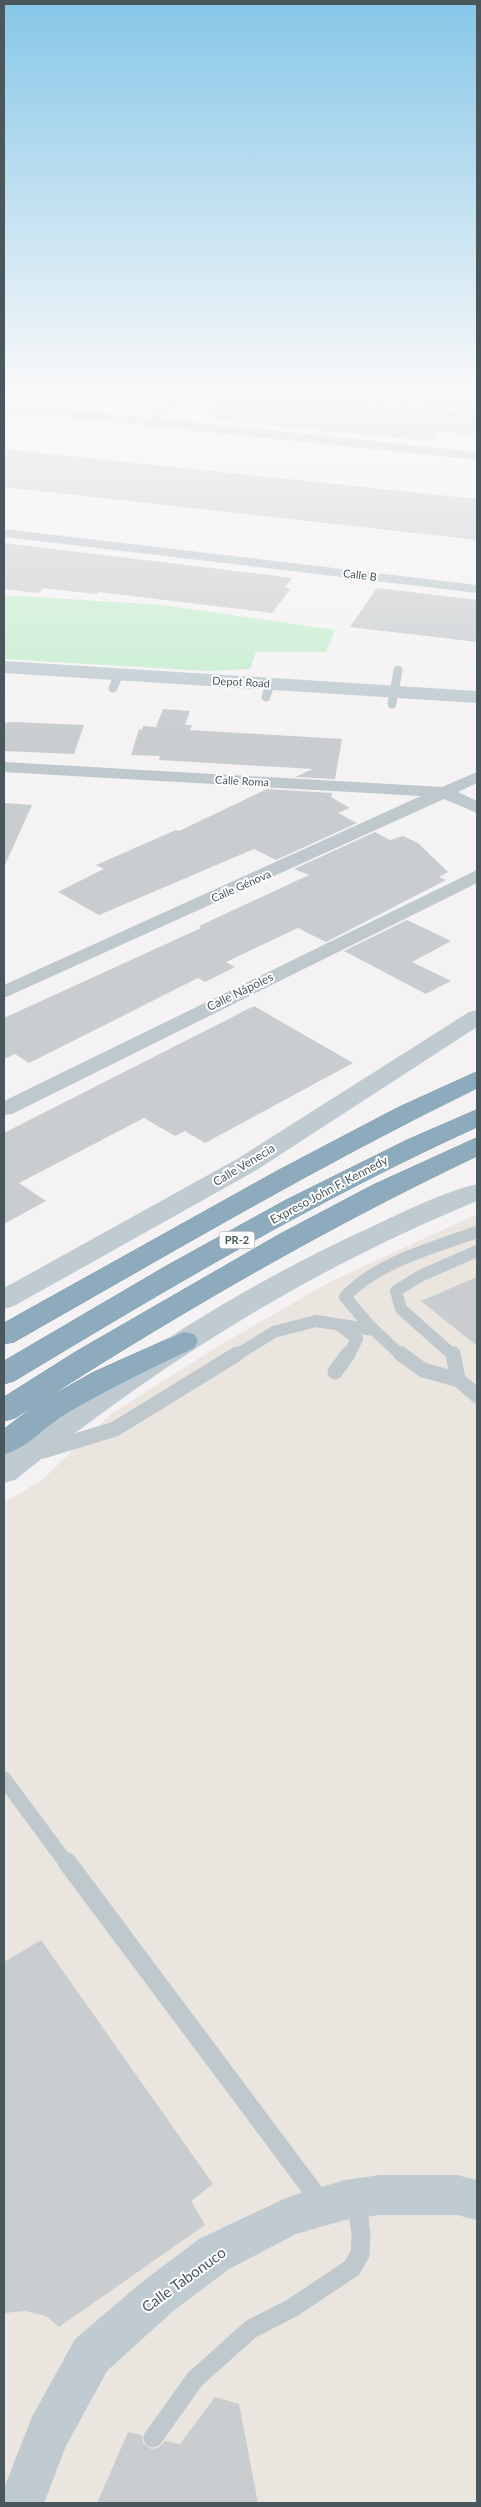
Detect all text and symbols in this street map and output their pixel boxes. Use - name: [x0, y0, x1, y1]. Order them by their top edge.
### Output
- street label: Calle B: [343, 566, 378, 583]
- street label: Depot Road: [212, 674, 270, 689]
- street label: Calle Roma: [215, 773, 269, 788]
- street label: Calle Génova: [209, 867, 273, 904]
- street label: Calle Nápoles: [204, 969, 275, 1014]
- street label: Calle Venecia: [210, 1140, 278, 1189]
- street label: Expreso John F. Kennedy: [267, 1152, 391, 1227]
- road number: PR-2: [220, 1232, 254, 1248]
- street label: Calle Tabonuco: [138, 2243, 229, 2316]

